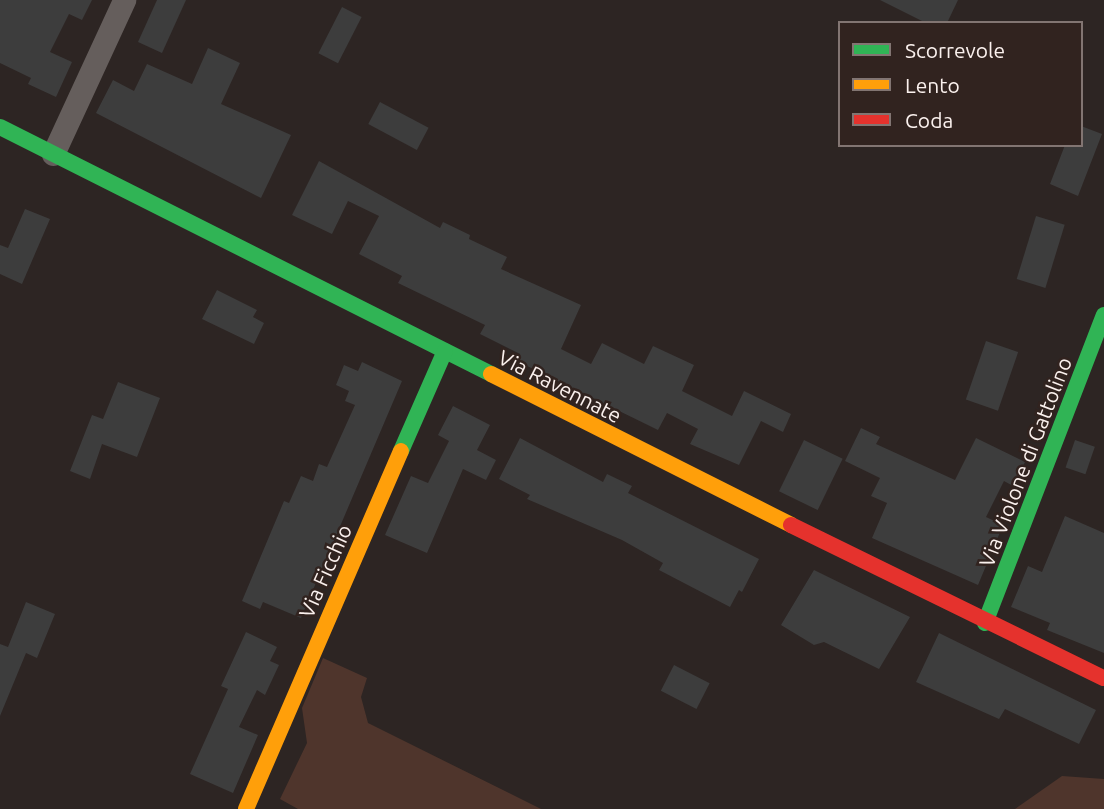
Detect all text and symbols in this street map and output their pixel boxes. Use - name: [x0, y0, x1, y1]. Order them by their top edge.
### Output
- legend: [838, 21, 1083, 147]
- text: Scorrevole: [905, 38, 1005, 62]
- text: Lento: [905, 73, 960, 97]
- text: Coda: [905, 108, 953, 132]
- street label: Via Ravennate: [494, 344, 626, 428]
- street label: Via Violone di Gattolino: [973, 353, 1077, 571]
- street label: Via Ficchio: [293, 520, 357, 622]

